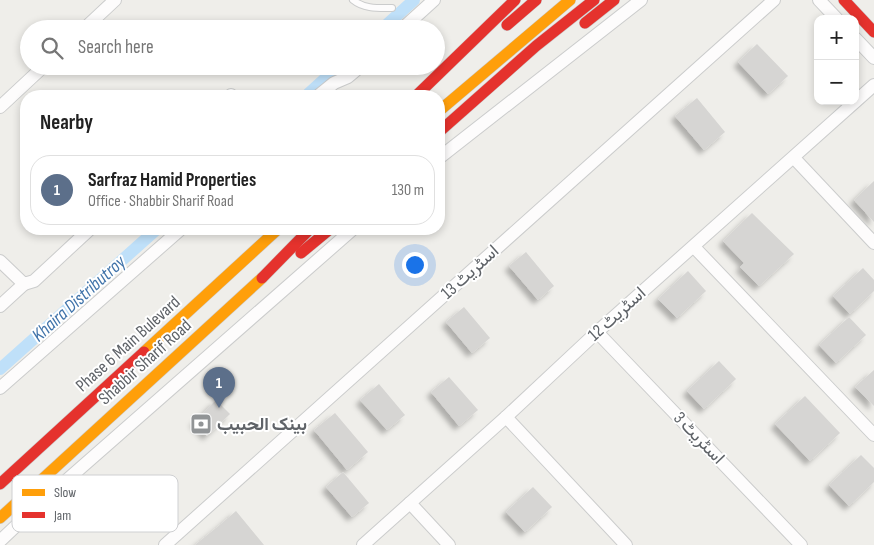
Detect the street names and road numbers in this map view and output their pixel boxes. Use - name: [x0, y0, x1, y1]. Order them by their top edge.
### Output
- street label: اسٹریٹ 13: [437, 241, 503, 303]
- street label: اسٹریٹ 12: [584, 283, 650, 345]
- street label: Phase 6 Main Bulevard: [72, 292, 184, 396]
- street label: Shabbir Sharif Road: [94, 315, 196, 409]
- street label: اسٹریٹ 3: [669, 408, 729, 468]

